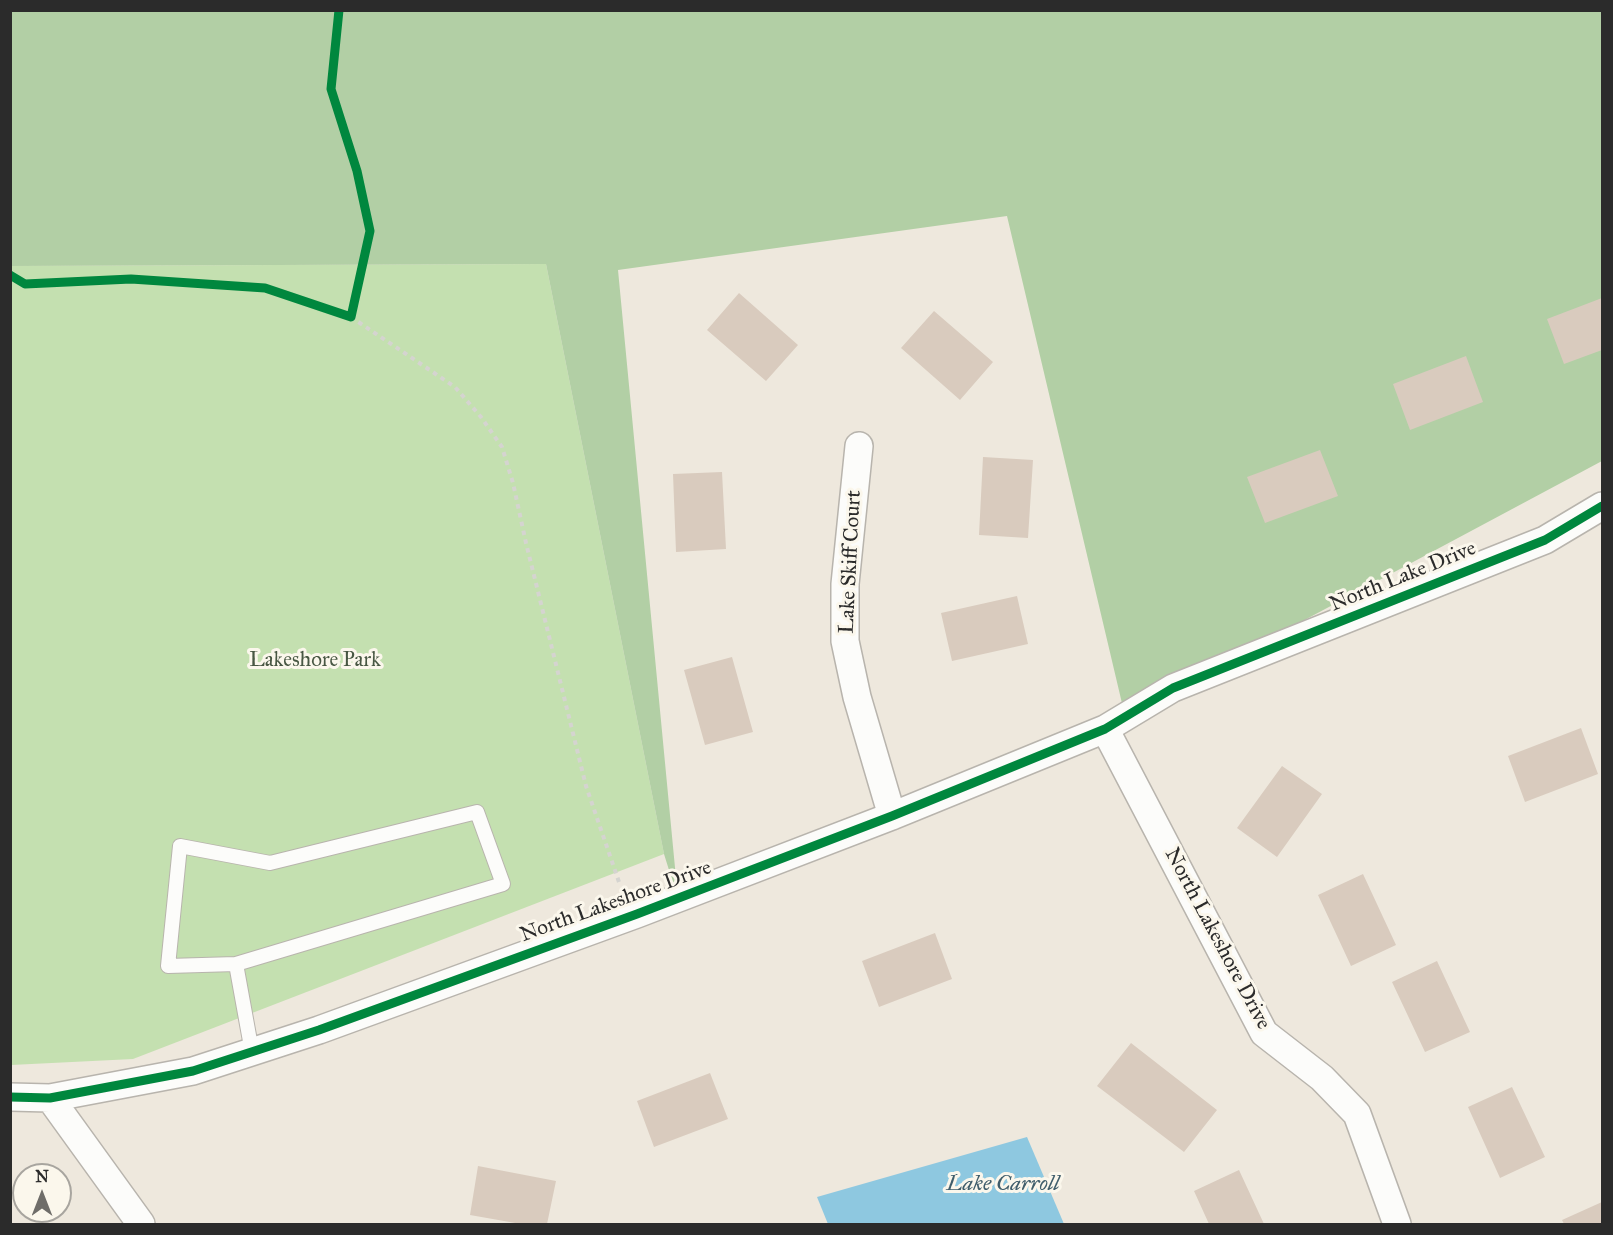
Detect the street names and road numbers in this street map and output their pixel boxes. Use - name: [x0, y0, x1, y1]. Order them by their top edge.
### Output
- street label: Lake Skiff Court: [835, 490, 867, 634]
- street label: North Lake Drive: [1326, 536, 1480, 618]
- street label: North Lakeshore Drive: [1159, 844, 1275, 1034]
- street label: North Lakeshore Drive: [517, 856, 715, 948]

